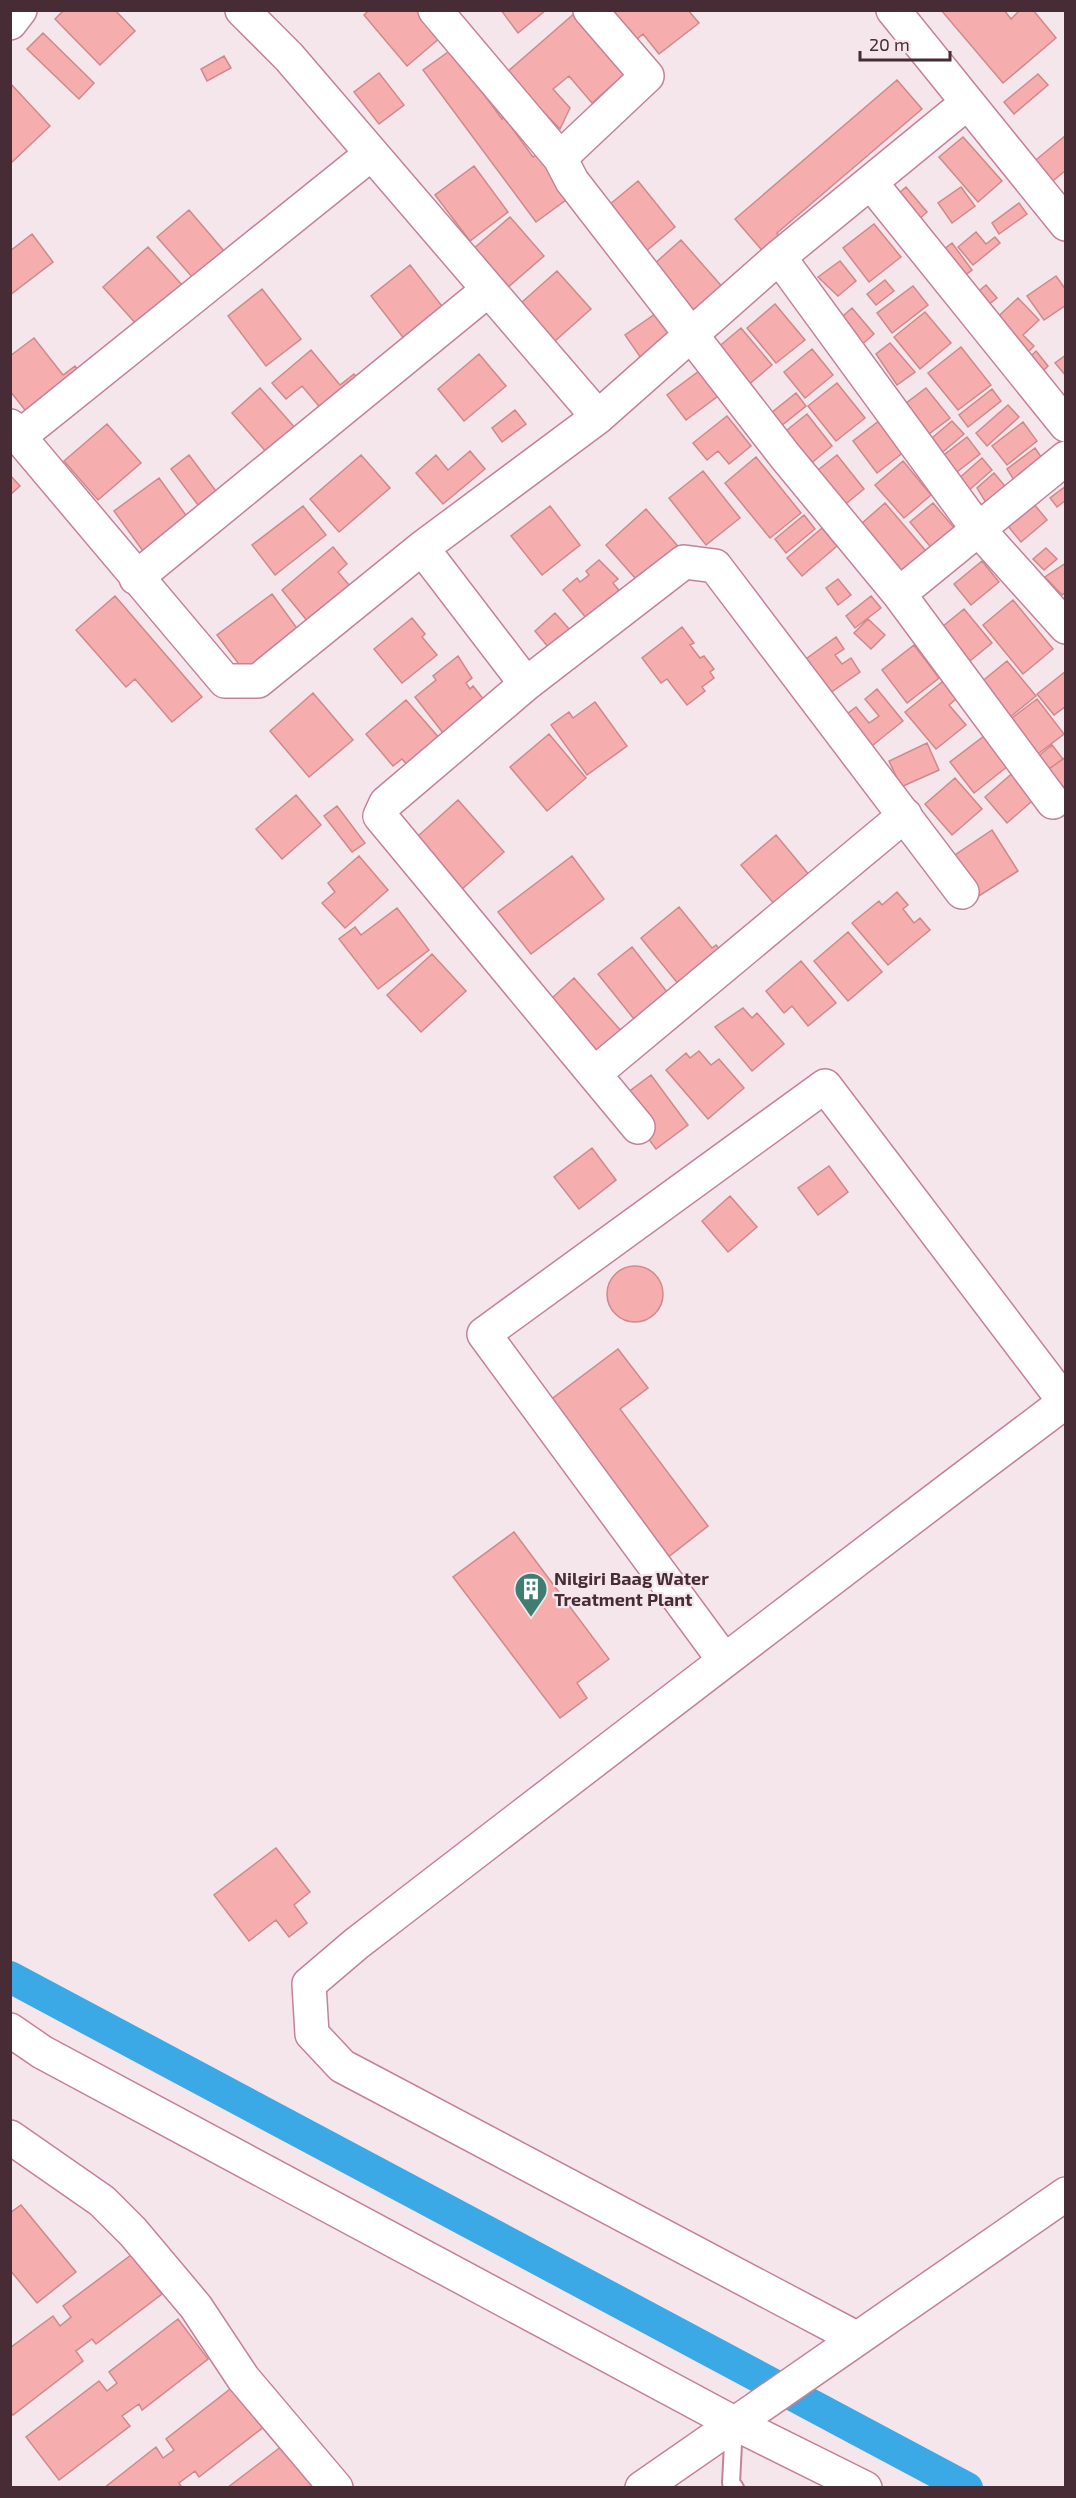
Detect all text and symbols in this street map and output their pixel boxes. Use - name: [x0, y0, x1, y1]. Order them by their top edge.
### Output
- scale bar: [860, 24, 950, 62]
- text: 20 m: [869, 33, 910, 55]
- place label: Nilgiri Baag Water Treatment Plant: [554, 1567, 709, 1610]
- building icon: Nilgiri Baag Water Treatment Plant: [513, 1571, 549, 1618]

